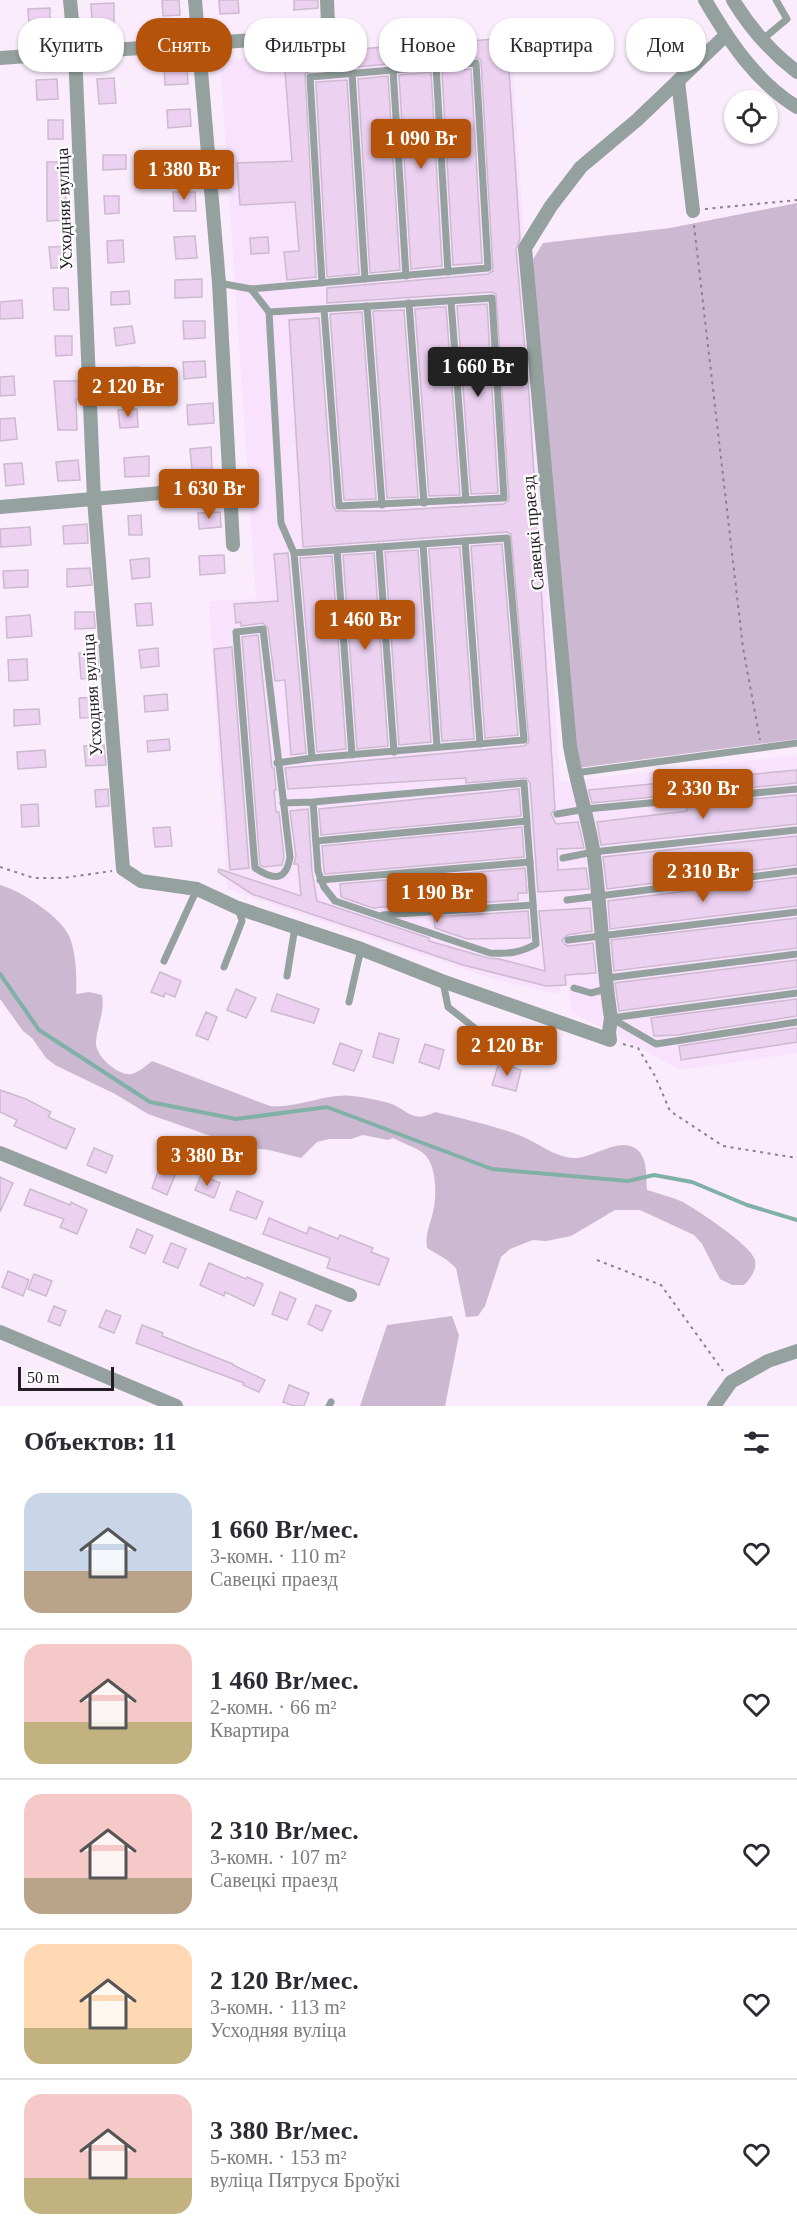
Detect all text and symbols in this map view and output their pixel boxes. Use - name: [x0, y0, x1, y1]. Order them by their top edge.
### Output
- chip: Купить: [18, 18, 124, 72]
- chip: Снять: [136, 18, 232, 72]
- chip: Фильтры: [244, 18, 367, 72]
- chip: Новое: [379, 18, 477, 72]
- chip: Квартира: [489, 18, 614, 72]
- chip: Дом: [626, 18, 706, 72]
- map controls: [724, 90, 778, 144]
- button: locate: [724, 90, 778, 144]
- pin: 1 090 Br: [359, 119, 483, 170]
- text: 1 090 Br: [385, 127, 457, 149]
- street label: Усходняя вуліца: [52, 147, 76, 271]
- pin: 1 380 Br: [122, 150, 246, 201]
- text: 1 380 Br: [148, 158, 220, 180]
- pin: 1 660 Br: [416, 347, 540, 398]
- text: 1 660 Br: [442, 355, 514, 377]
- pin: 2 120 Br: [66, 367, 190, 418]
- text: 2 120 Br: [92, 375, 164, 397]
- pin: 1 630 Br: [147, 469, 271, 520]
- street label: Савецкі праезд: [518, 475, 548, 591]
- text: 1 630 Br: [173, 477, 245, 499]
- pin: 1 460 Br: [303, 600, 427, 651]
- text: 1 460 Br: [329, 608, 401, 630]
- street label: Усходняя вуліца: [78, 633, 106, 757]
- pin: 2 330 Br: [641, 769, 765, 820]
- text: 2 330 Br: [667, 777, 739, 799]
- pin: 2 310 Br: [641, 852, 765, 903]
- text: 2 310 Br: [667, 860, 739, 882]
- pin: 1 190 Br: [375, 873, 499, 924]
- text: 1 190 Br: [401, 881, 473, 903]
- pin: 2 120 Br: [445, 1026, 569, 1077]
- text: 2 120 Br: [471, 1034, 543, 1056]
- pin: 3 380 Br: [145, 1136, 269, 1187]
- text: 3 380 Br: [171, 1144, 243, 1166]
- scale bar: [18, 1364, 114, 1392]
- text: 50 m: [27, 1369, 59, 1386]
- icon: filters: [740, 1426, 773, 1459]
- text: Объектов: 11: [24, 1427, 177, 1456]
- text: 1 660 Br/мес.: [210, 1515, 359, 1544]
- icon: home: [72, 1517, 144, 1589]
- icon: heart: [740, 1537, 773, 1570]
- text: 3-комн. · 110 m²: [210, 1545, 346, 1567]
- text: Савецкі праезд: [210, 1568, 338, 1590]
- text: 1 460 Br/мес.: [210, 1666, 359, 1695]
- icon: home: [72, 1668, 144, 1740]
- icon: heart: [740, 1688, 773, 1721]
- text: 2-комн. · 66 m²: [210, 1696, 337, 1718]
- text: Квартира: [210, 1719, 289, 1741]
- text: 2 310 Br/мес.: [210, 1816, 359, 1845]
- icon: home: [72, 1818, 144, 1890]
- icon: heart: [740, 1838, 773, 1871]
- text: 3-комн. · 107 m²: [210, 1846, 347, 1868]
- text: Савецкі праезд: [210, 1869, 338, 1891]
- text: 2 120 Br/мес.: [210, 1966, 359, 1995]
- icon: home: [72, 1968, 144, 2040]
- icon: heart: [740, 1988, 773, 2021]
- text: 3-комн. · 113 m²: [210, 1996, 346, 2018]
- text: Усходняя вуліца: [210, 2019, 346, 2041]
- text: 3 380 Br/мес.: [210, 2116, 359, 2145]
- icon: home: [72, 2118, 144, 2190]
- icon: heart: [740, 2138, 773, 2171]
- text: 5-комн. · 153 m²: [210, 2146, 347, 2168]
- text: вуліца Пятруся Броўкі: [210, 2169, 400, 2191]

